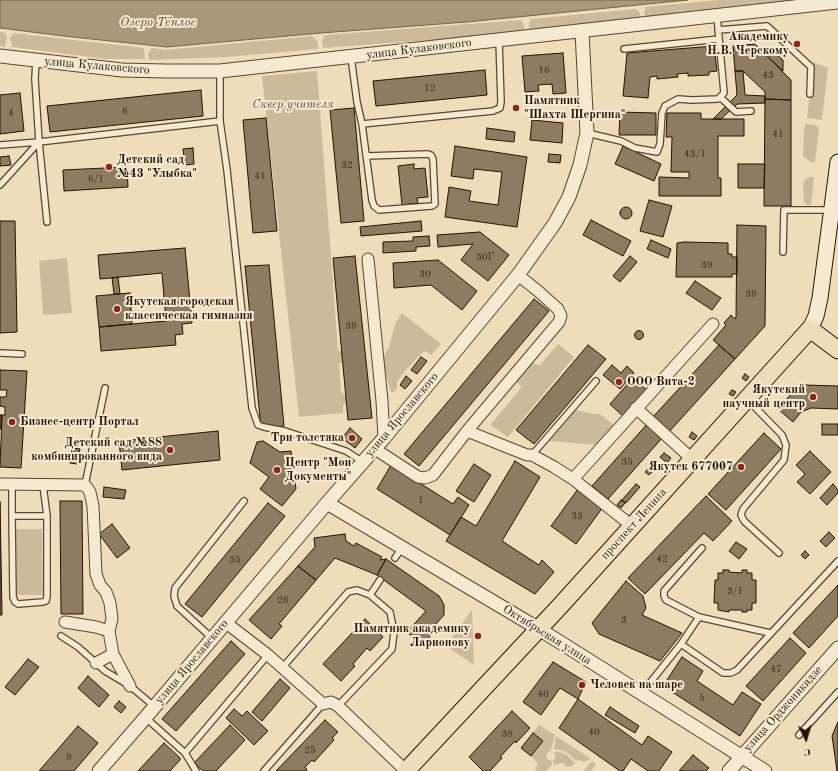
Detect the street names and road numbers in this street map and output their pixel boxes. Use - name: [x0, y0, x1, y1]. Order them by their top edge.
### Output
- street label: улица Кулаковского: [366, 35, 472, 63]
- street label: улица Кулаковского: [44, 54, 150, 78]
- street label: улица Ярославского: [362, 370, 442, 460]
- street label: проспект Ленина: [598, 485, 670, 563]
- street label: Октябрьская улица: [500, 602, 594, 668]
- street label: улица Ярославского: [152, 617, 232, 707]
- street label: улица Орджоникидзе: [741, 663, 825, 755]

